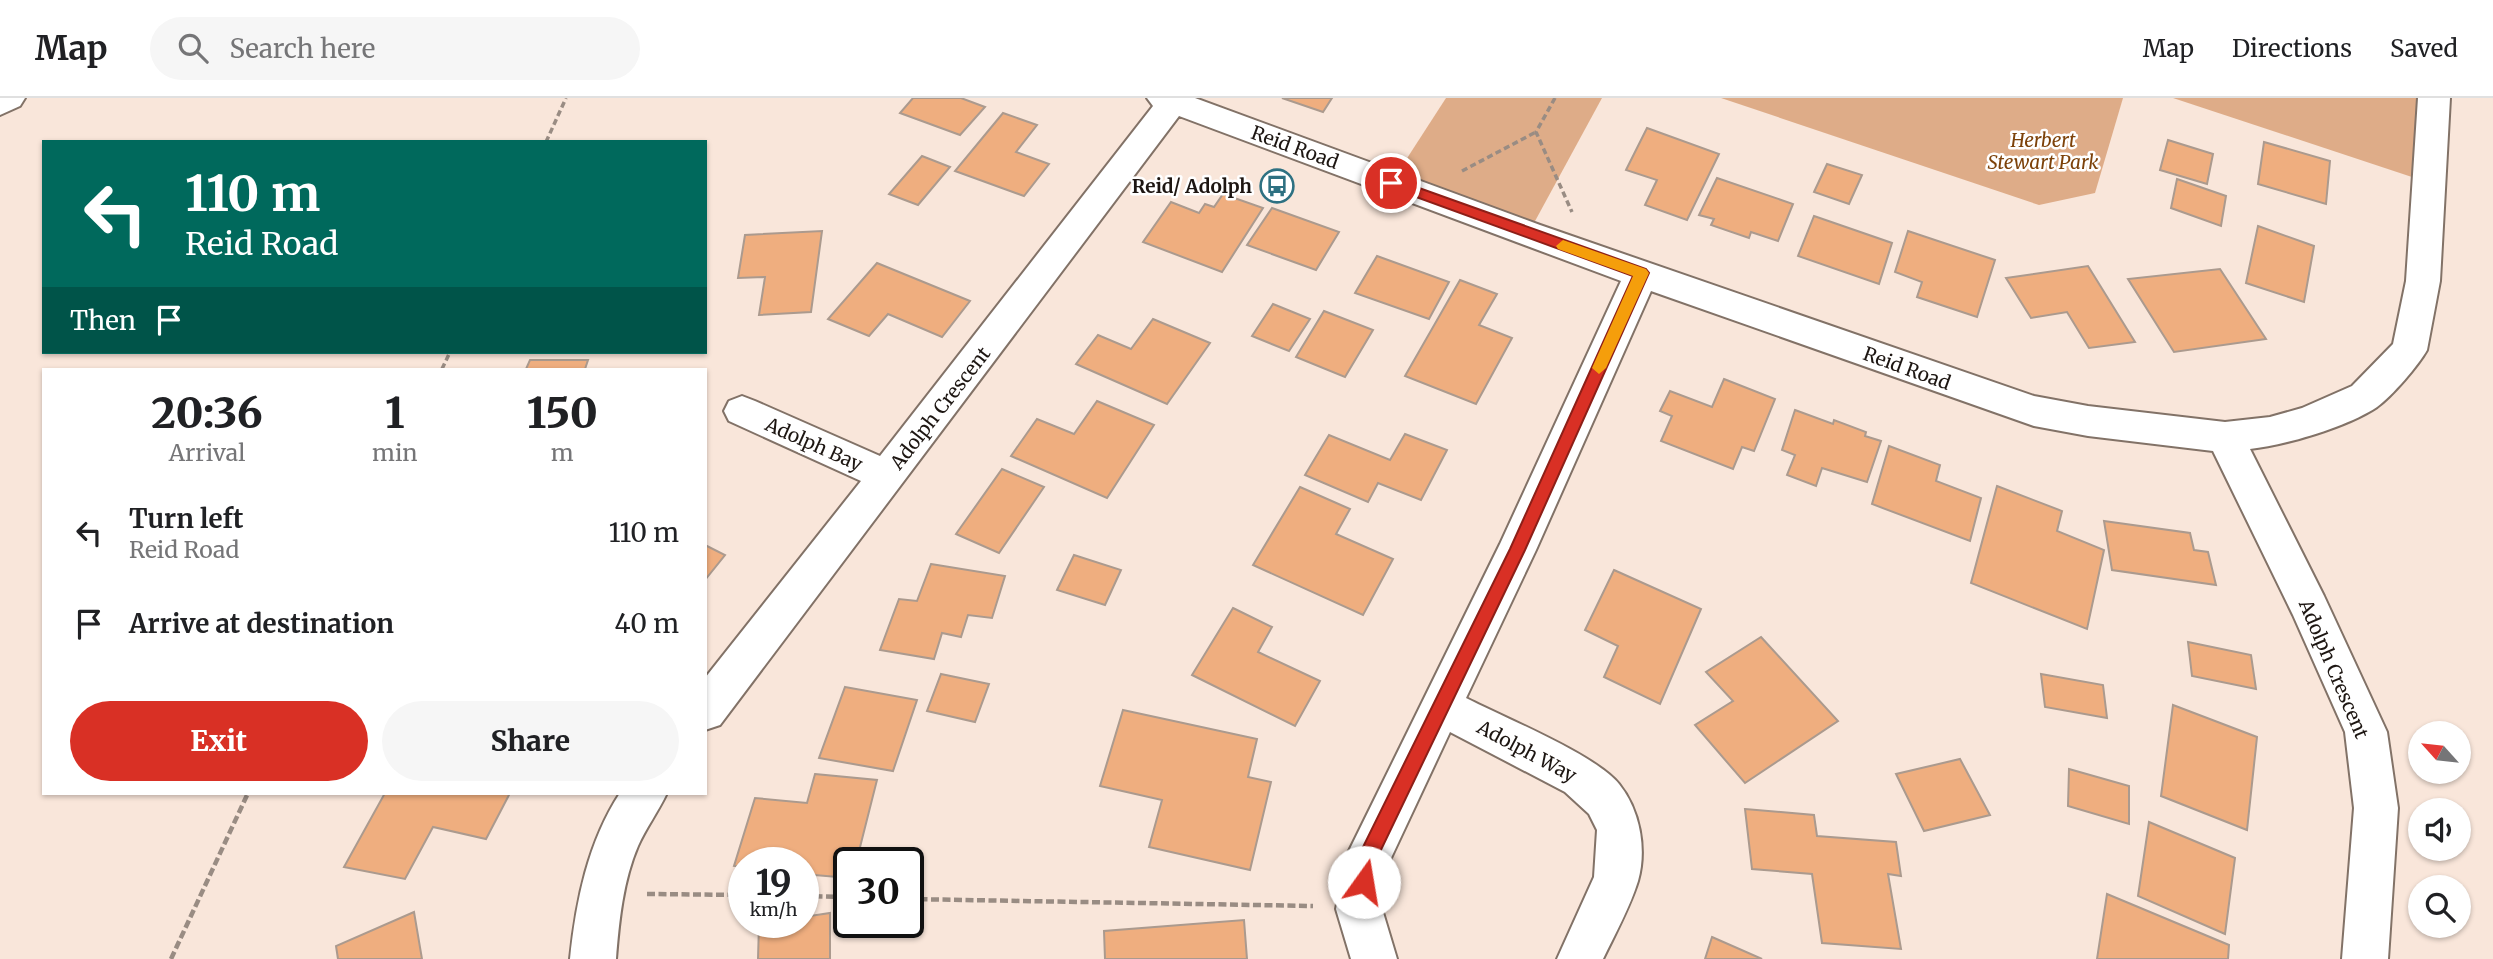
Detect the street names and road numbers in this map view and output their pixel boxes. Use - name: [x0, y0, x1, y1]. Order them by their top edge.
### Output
- street label: Reid Road: [1248, 120, 1342, 174]
- street label: Reid Road: [1860, 341, 1954, 395]
- street label: Adolph Crescent: [884, 342, 996, 475]
- street label: Adolph Bay: [761, 411, 866, 476]
- street label: Adolph Crescent: [2294, 595, 2374, 743]
- street label: Adolph Way: [1472, 714, 1581, 787]

